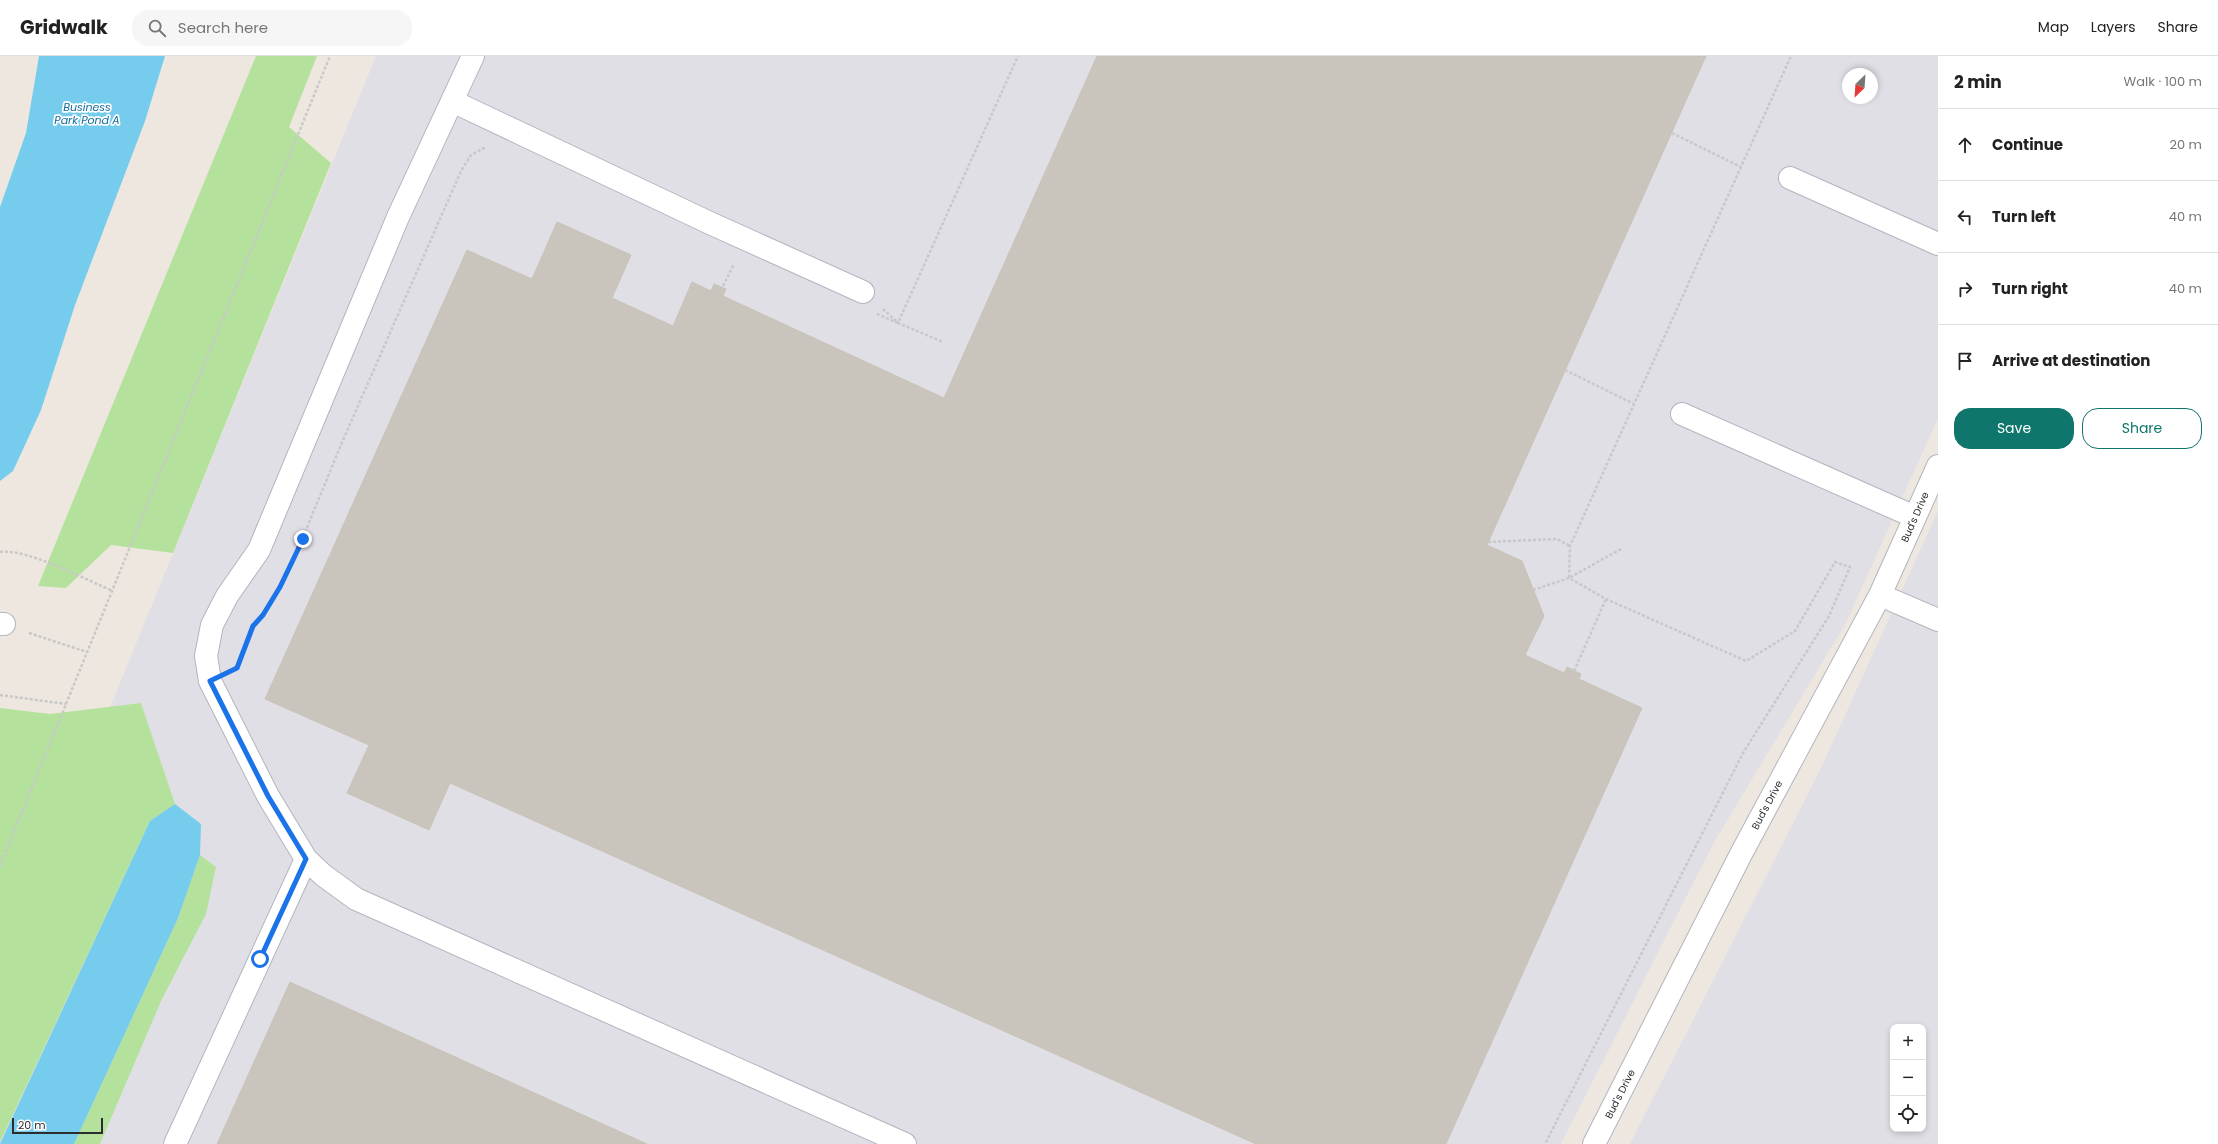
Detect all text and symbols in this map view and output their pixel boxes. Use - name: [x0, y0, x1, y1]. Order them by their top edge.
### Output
- search box: [132, 10, 412, 46]
- text: Gridwalk: [20, 14, 108, 41]
- icon: search: [146, 17, 168, 39]
- text: Search here: [178, 17, 268, 38]
- text: Map: [2038, 17, 2069, 37]
- text: Layers: [2091, 17, 2135, 37]
- text: Share: [2157, 17, 2198, 37]
- north arrow: [1842, 68, 1878, 104]
- text: 2 min: [1954, 70, 2002, 94]
- text: Walk · 100 m: [2124, 72, 2202, 91]
- water label: Business Park Pond A: [54, 99, 120, 128]
- icon: ahead: [1954, 134, 1976, 156]
- text: Continue: [1992, 134, 2063, 155]
- text: 20 m: [2169, 135, 2202, 154]
- icon: left: [1954, 206, 1976, 228]
- text: Turn left: [1992, 206, 2056, 227]
- text: 40 m: [2169, 207, 2202, 226]
- icon: right: [1954, 278, 1976, 300]
- text: Turn right: [1992, 278, 2068, 299]
- text: 40 m: [2169, 279, 2202, 298]
- icon: arrive: [1954, 350, 1976, 372]
- text: Arrive at destination: [1992, 350, 2150, 371]
- button: Save: [1954, 408, 2074, 449]
- button: Share: [2082, 408, 2202, 449]
- street label: Bud's Drive: [1897, 489, 1933, 545]
- route end: [294, 530, 312, 548]
- street label: Bud's Drive: [1748, 778, 1786, 832]
- route start: [251, 950, 269, 968]
- map controls: [1890, 1024, 1926, 1132]
- button: +: [1890, 1024, 1926, 1060]
- button: −: [1890, 1060, 1926, 1096]
- street label: Bud's Drive: [1601, 1067, 1639, 1121]
- button: locate: [1890, 1096, 1926, 1132]
- scale bar: [12, 1116, 103, 1135]
- text: 20 m: [18, 1117, 46, 1133]

